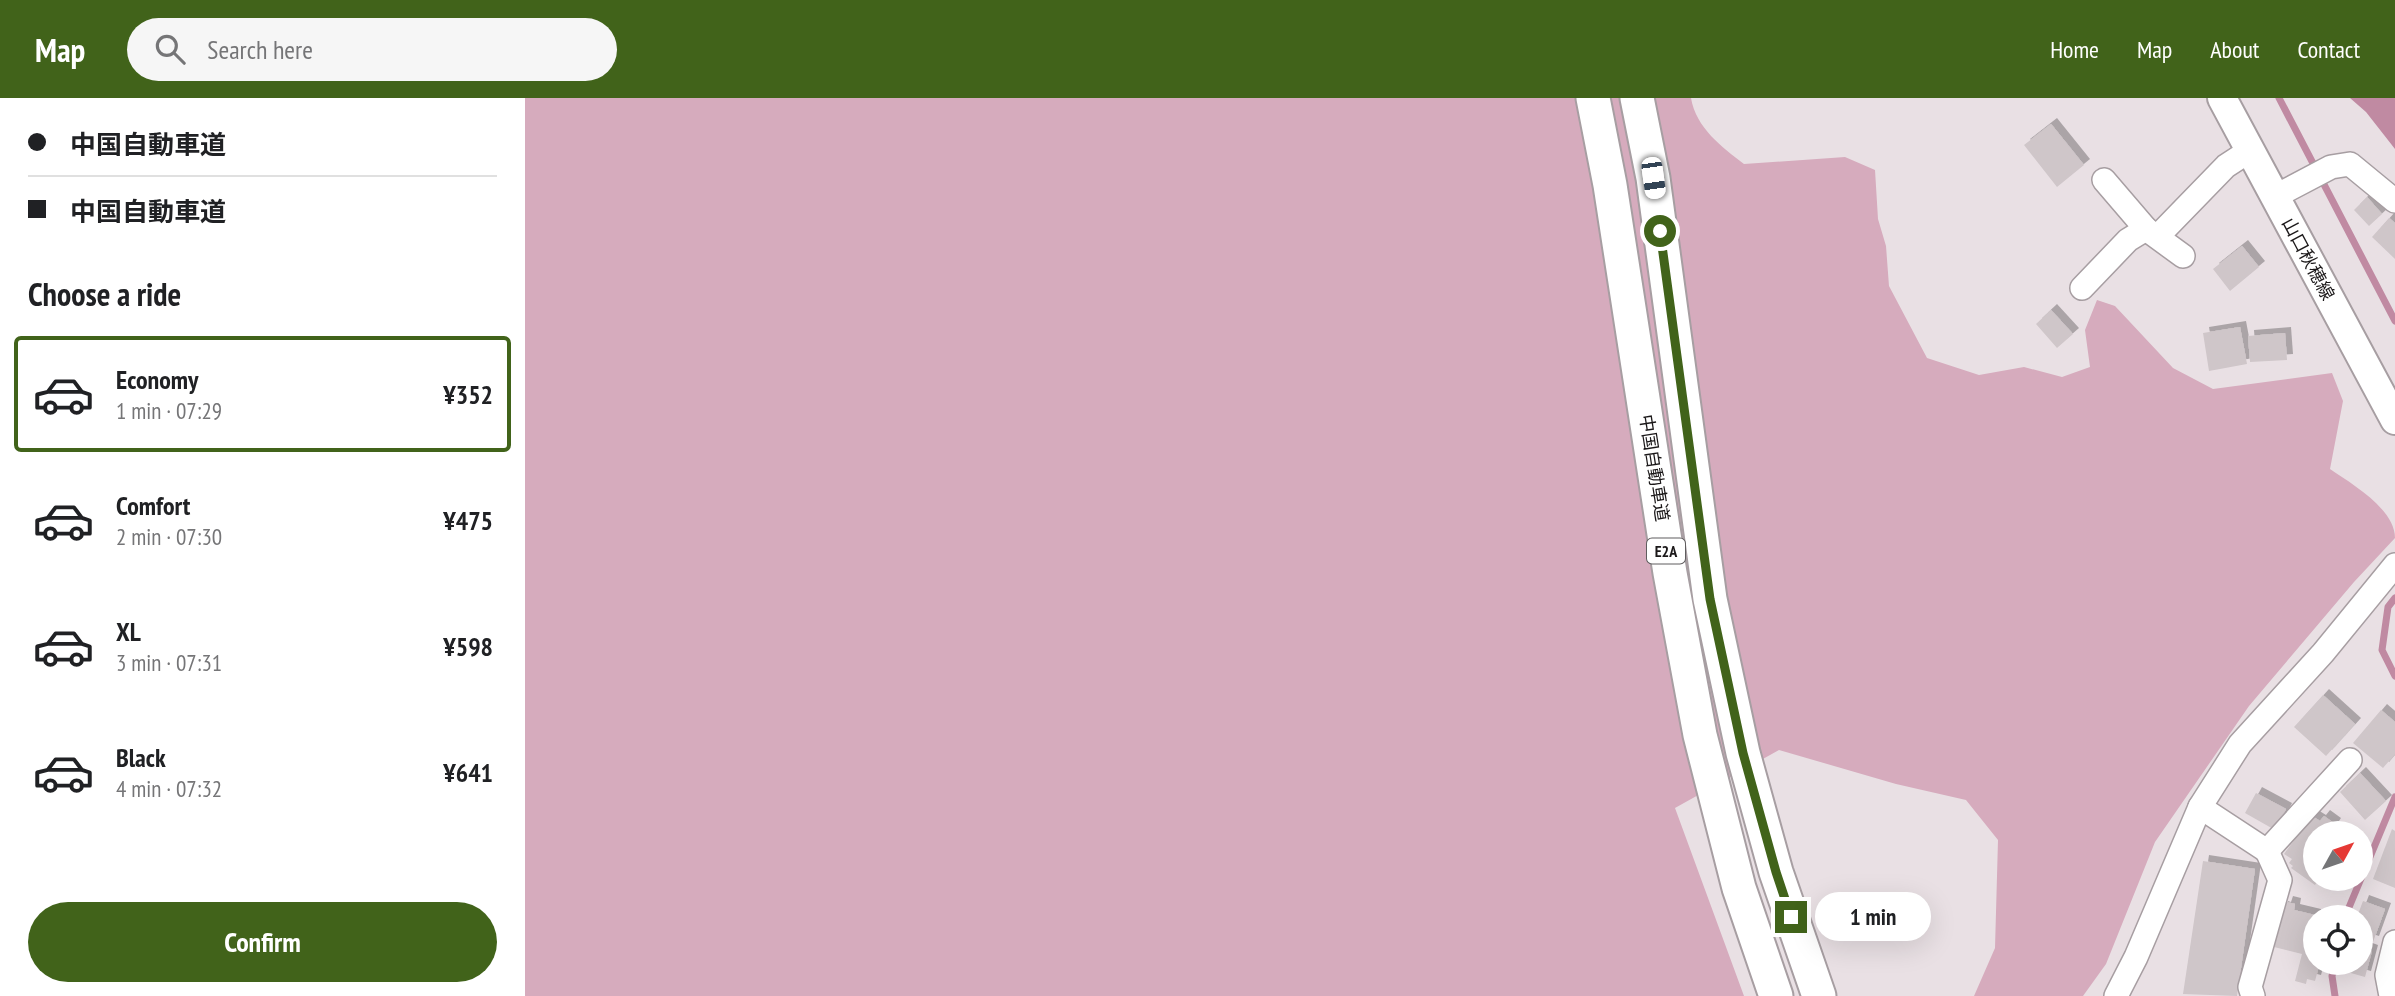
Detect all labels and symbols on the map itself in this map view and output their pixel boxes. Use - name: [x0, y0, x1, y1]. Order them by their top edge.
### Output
- car: [1640, 156, 1667, 200]
- street label: 山口秋穂線: [2277, 214, 2340, 304]
- route start: [1644, 215, 1676, 247]
- street label: 中国自動車道: [1635, 413, 1674, 523]
- road number: E2A: [1647, 538, 1685, 564]
- north arrow: [2303, 821, 2373, 891]
- callout: 1 min: [1815, 892, 1931, 942]
- route end: [1775, 901, 1807, 933]

